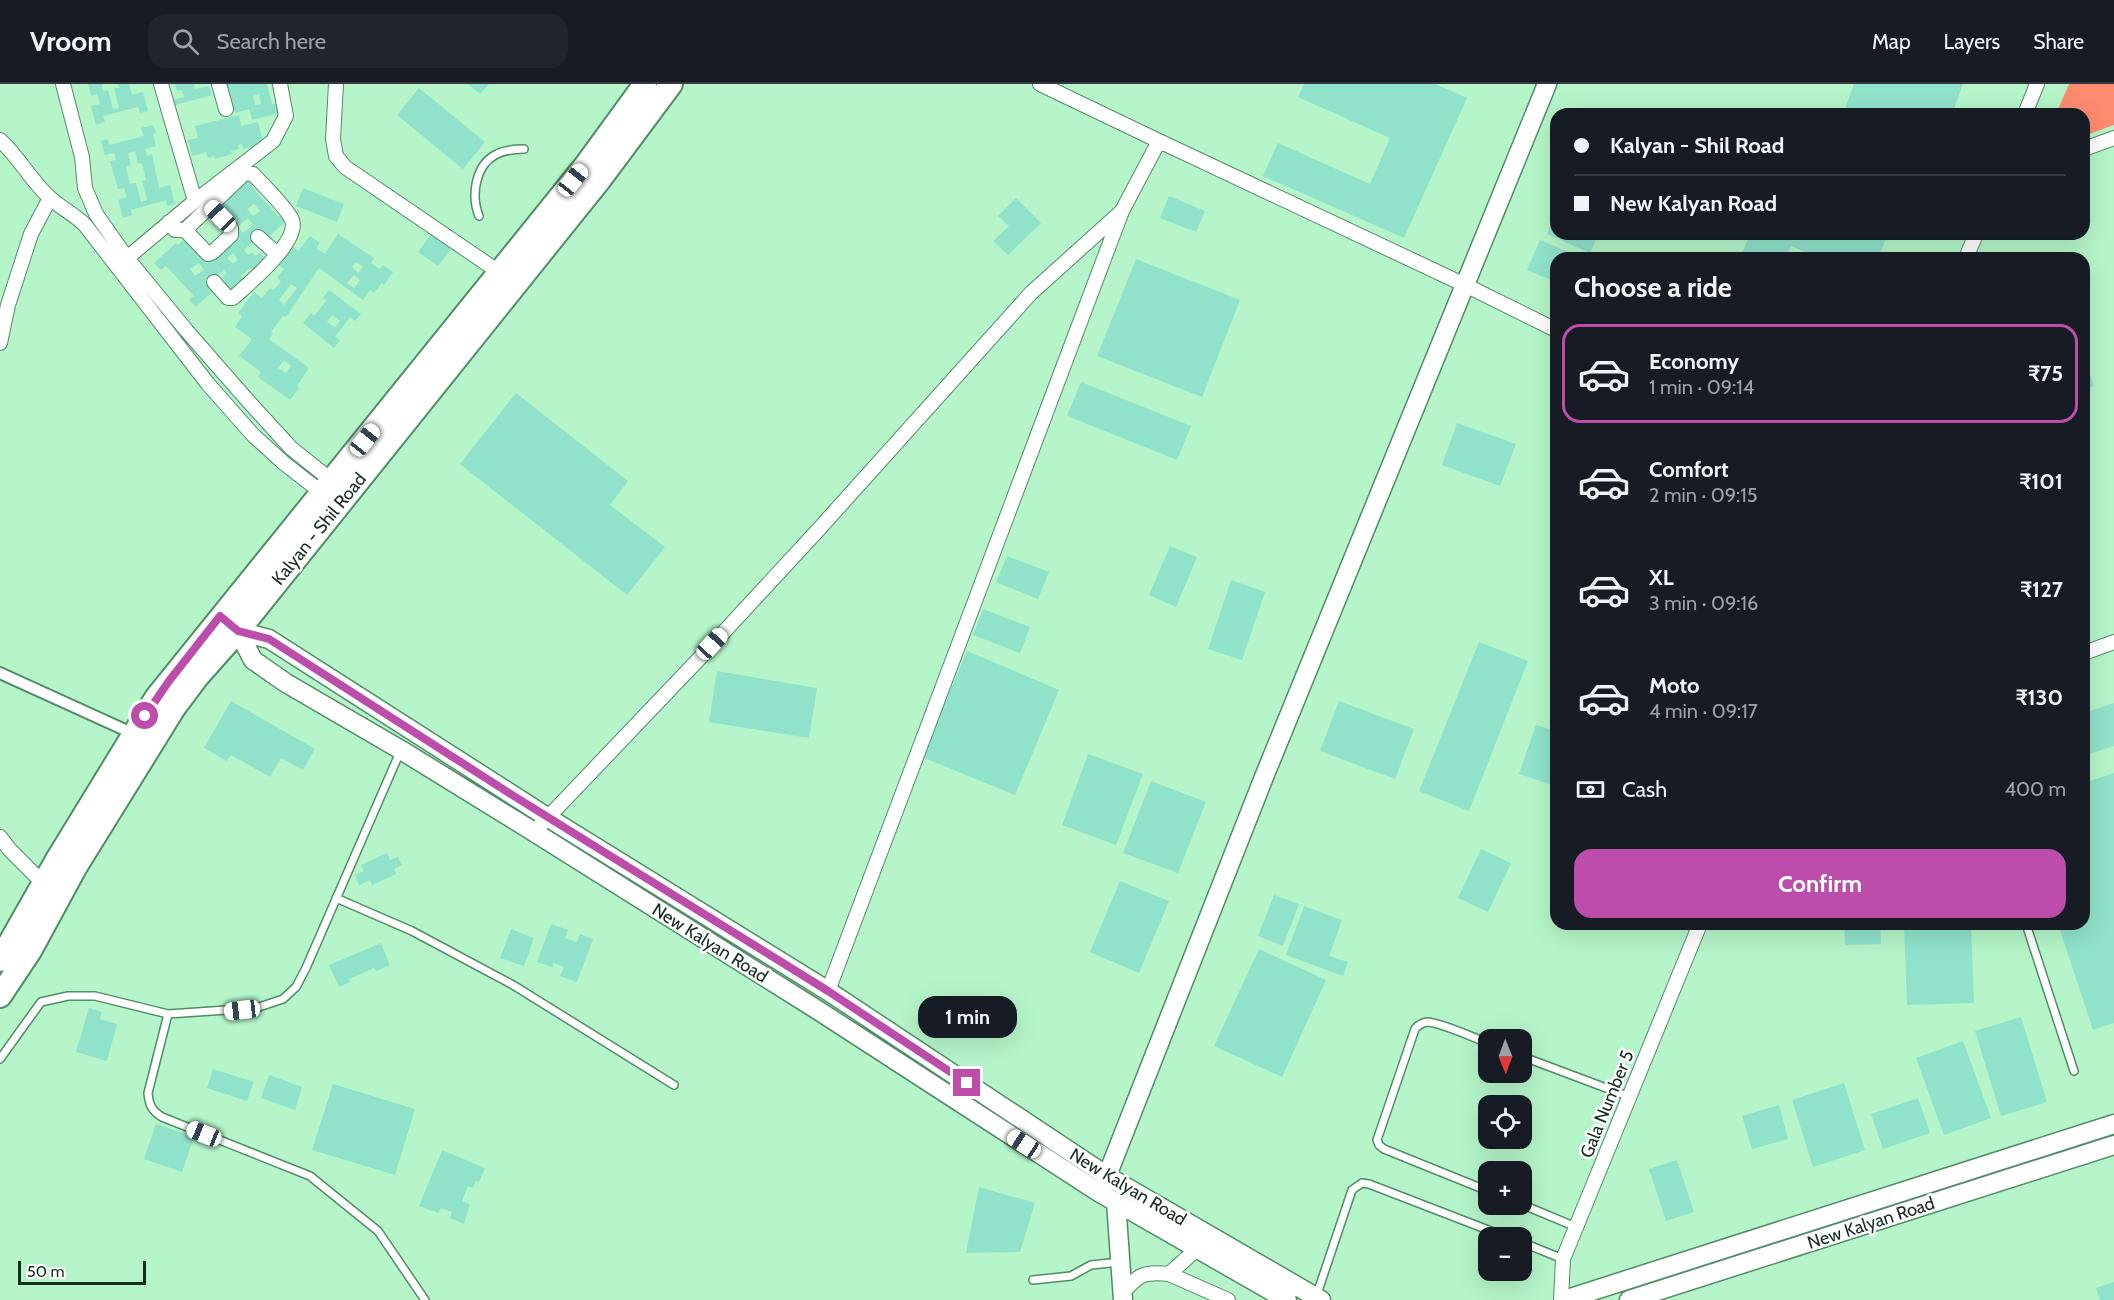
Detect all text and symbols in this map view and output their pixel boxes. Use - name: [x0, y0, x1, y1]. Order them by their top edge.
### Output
- search box: [148, 14, 568, 68]
- text: Vroom: [30, 24, 112, 58]
- icon: search: [169, 25, 202, 58]
- text: Search here: [217, 28, 326, 55]
- text: Map: [1872, 29, 1911, 54]
- text: Layers: [1944, 29, 2000, 54]
- text: Share: [2033, 29, 2084, 54]
- text: Kalyan - Shil Road: [1610, 132, 1784, 159]
- car: [555, 160, 591, 200]
- text: New Kalyan Road: [1610, 190, 1777, 217]
- car: [201, 197, 239, 235]
- text: Choose a ride: [1574, 271, 1732, 304]
- icon: car: [1577, 347, 1631, 401]
- text: Economy: [1649, 348, 1739, 375]
- text: ₹75: [2028, 360, 2063, 387]
- text: 1 min · 09:14: [1649, 375, 1754, 399]
- car: [347, 420, 383, 460]
- icon: car: [1577, 455, 1631, 509]
- text: Comfort: [1649, 456, 1728, 483]
- text: ₹101: [2019, 468, 2063, 495]
- street label: Kalyan - Shil Road: [267, 469, 371, 589]
- text: 2 min · 09:15: [1649, 483, 1758, 507]
- icon: car: [1577, 563, 1631, 617]
- text: XL: [1649, 564, 1674, 591]
- text: ₹127: [2020, 576, 2063, 603]
- text: 3 min · 09:16: [1649, 591, 1758, 615]
- car: [693, 625, 731, 663]
- icon: car: [1577, 671, 1631, 725]
- text: Moto: [1649, 672, 1700, 699]
- text: ₹130: [2016, 684, 2063, 711]
- text: 4 min · 09:17: [1649, 699, 1758, 723]
- route start: [131, 702, 158, 729]
- icon: cash: [1574, 773, 1607, 806]
- text: Cash: [1622, 776, 1667, 803]
- text: 400 m: [2004, 777, 2066, 801]
- button: Confirm: [1574, 849, 2066, 918]
- street label: New Kalyan Road: [648, 899, 772, 987]
- callout: 1 min: [918, 996, 1016, 1038]
- car: [223, 999, 261, 1021]
- text: 1 min: [945, 1005, 990, 1029]
- north arrow: [1478, 1029, 1532, 1083]
- map controls: [1478, 1029, 1532, 1281]
- street label: Gala Number 5: [1575, 1047, 1639, 1161]
- route end: [953, 1069, 980, 1096]
- button: locate: [1478, 1095, 1532, 1149]
- car: [184, 1119, 224, 1149]
- car: [1004, 1127, 1044, 1161]
- street label: New Kalyan Road: [1066, 1143, 1190, 1231]
- button: +: [1478, 1161, 1532, 1215]
- street label: New Kalyan Road: [1805, 1192, 1937, 1254]
- button: −: [1478, 1227, 1532, 1281]
- scale bar: [18, 1258, 146, 1286]
- text: 50 m: [27, 1262, 64, 1281]

